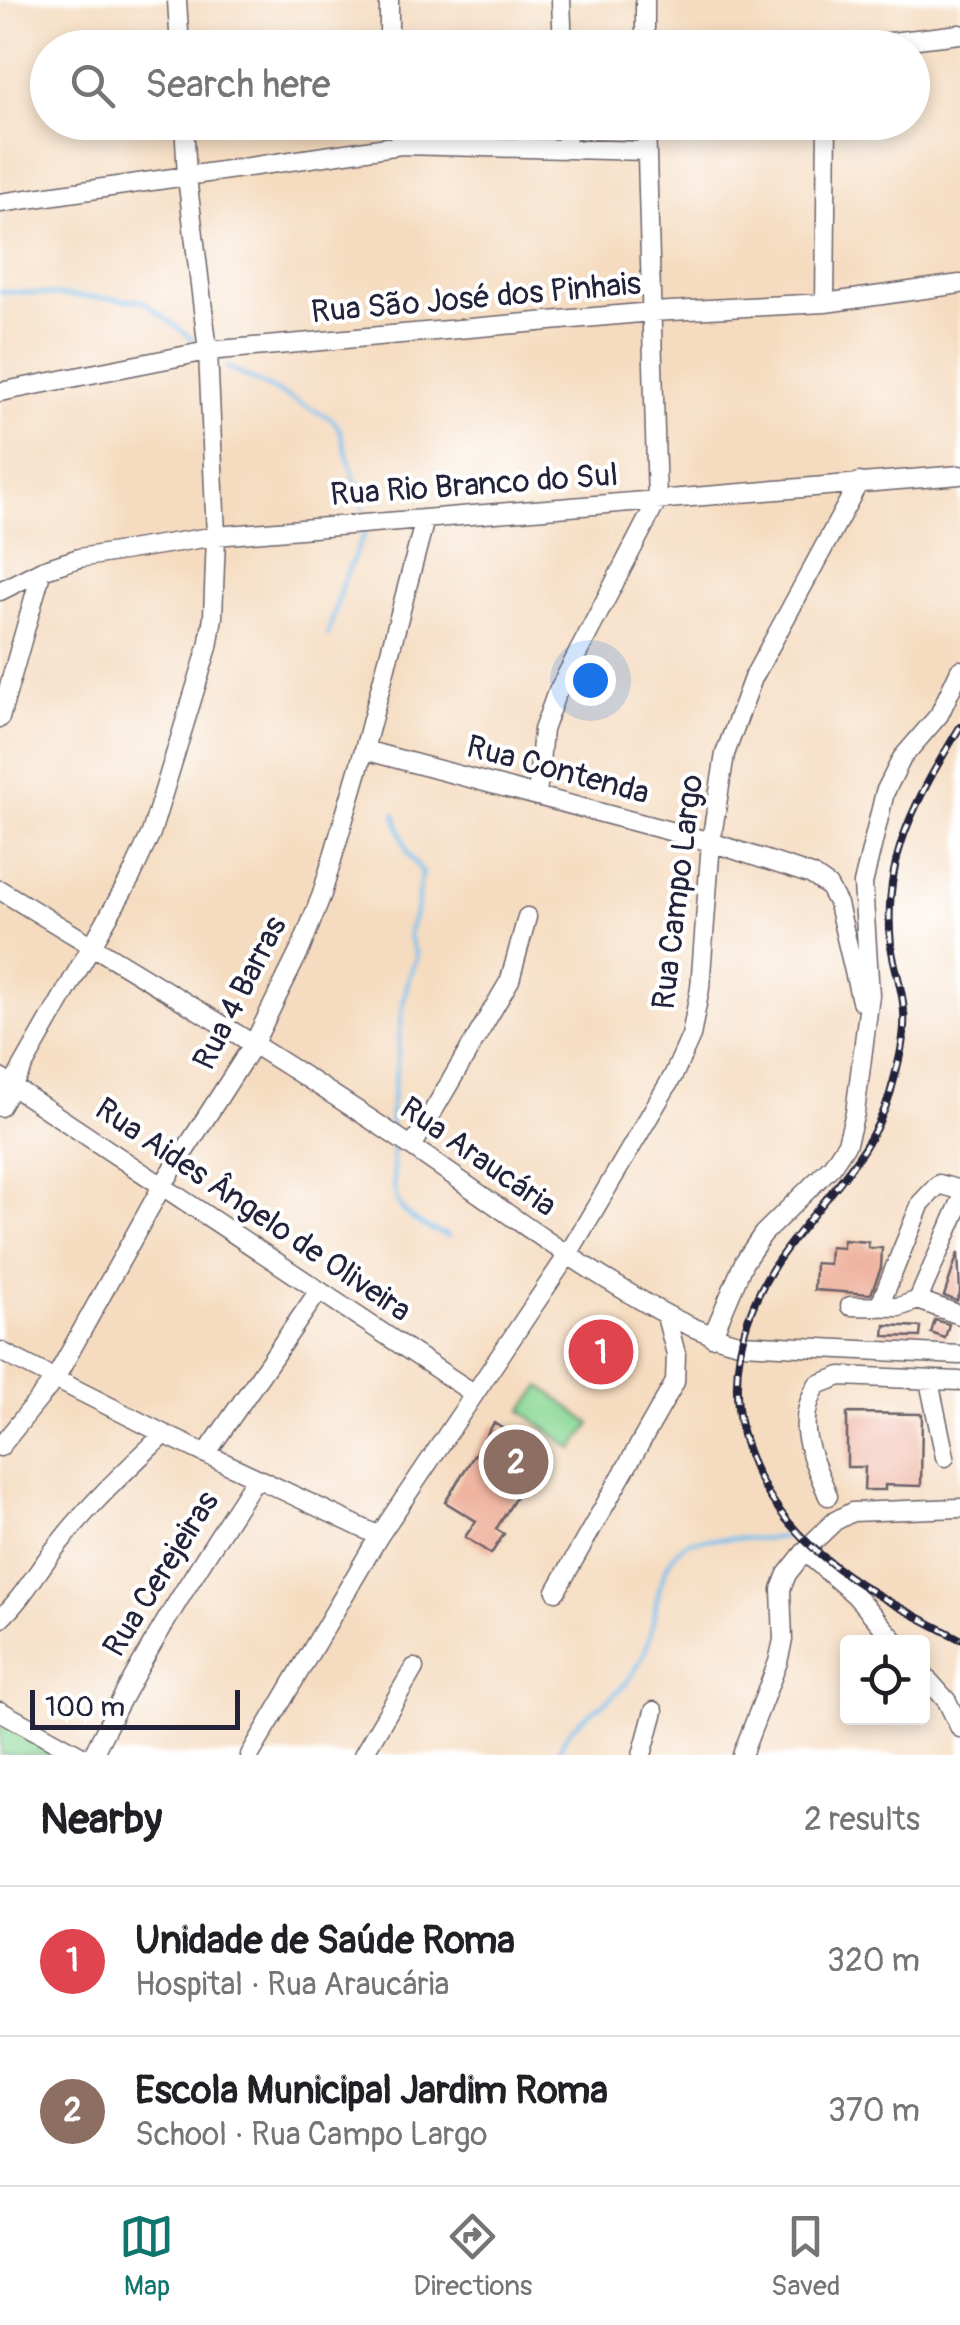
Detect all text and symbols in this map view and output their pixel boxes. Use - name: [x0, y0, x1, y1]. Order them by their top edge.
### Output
- search box: [30, 30, 930, 140]
- icon: search: [65, 58, 120, 113]
- text: Search here: [145, 61, 331, 109]
- street label: Rua São José dos Pinhais: [309, 264, 643, 332]
- street label: Rua Rio Branco do Sul: [329, 455, 619, 515]
- your location: [565, 655, 616, 706]
- street label: Rua Contenda: [462, 726, 654, 814]
- street label: Rua Campo Largo: [644, 772, 712, 1012]
- street label: Rua 4 Barras: [184, 910, 296, 1076]
- street label: Rua Araucária: [392, 1088, 564, 1226]
- street label: Rua Aides Ângelo de Oliveira: [87, 1089, 419, 1331]
- pin: 1: [568, 1314, 634, 1390]
- pin: 2: [484, 1424, 548, 1500]
- street label: Rua Cerejeiras: [94, 1484, 228, 1664]
- map controls: [840, 1635, 930, 1725]
- button: locate: [840, 1635, 930, 1725]
- scale bar: [30, 1685, 240, 1730]
- text: 100 m: [45, 1690, 125, 1725]
- text: Nearby: [40, 1794, 162, 1846]
- text: 2 results: [804, 1800, 920, 1840]
- text: Unidade de Saúde Roma: [135, 1917, 515, 1965]
- text: 1: [66, 1941, 79, 1981]
- text: 320 m: [827, 1941, 920, 1981]
- text: Hospital · Rua Araucária: [135, 1965, 449, 2005]
- text: Escola Municipal Jardim Roma: [135, 2067, 608, 2115]
- text: 2: [64, 2091, 81, 2131]
- text: 370 m: [828, 2091, 920, 2131]
- text: School · Rua Campo Largo: [135, 2115, 487, 2155]
- tab: Map: [119, 2209, 174, 2304]
- tab: Directions: [413, 2209, 532, 2304]
- tab: Saved: [771, 2209, 841, 2304]

